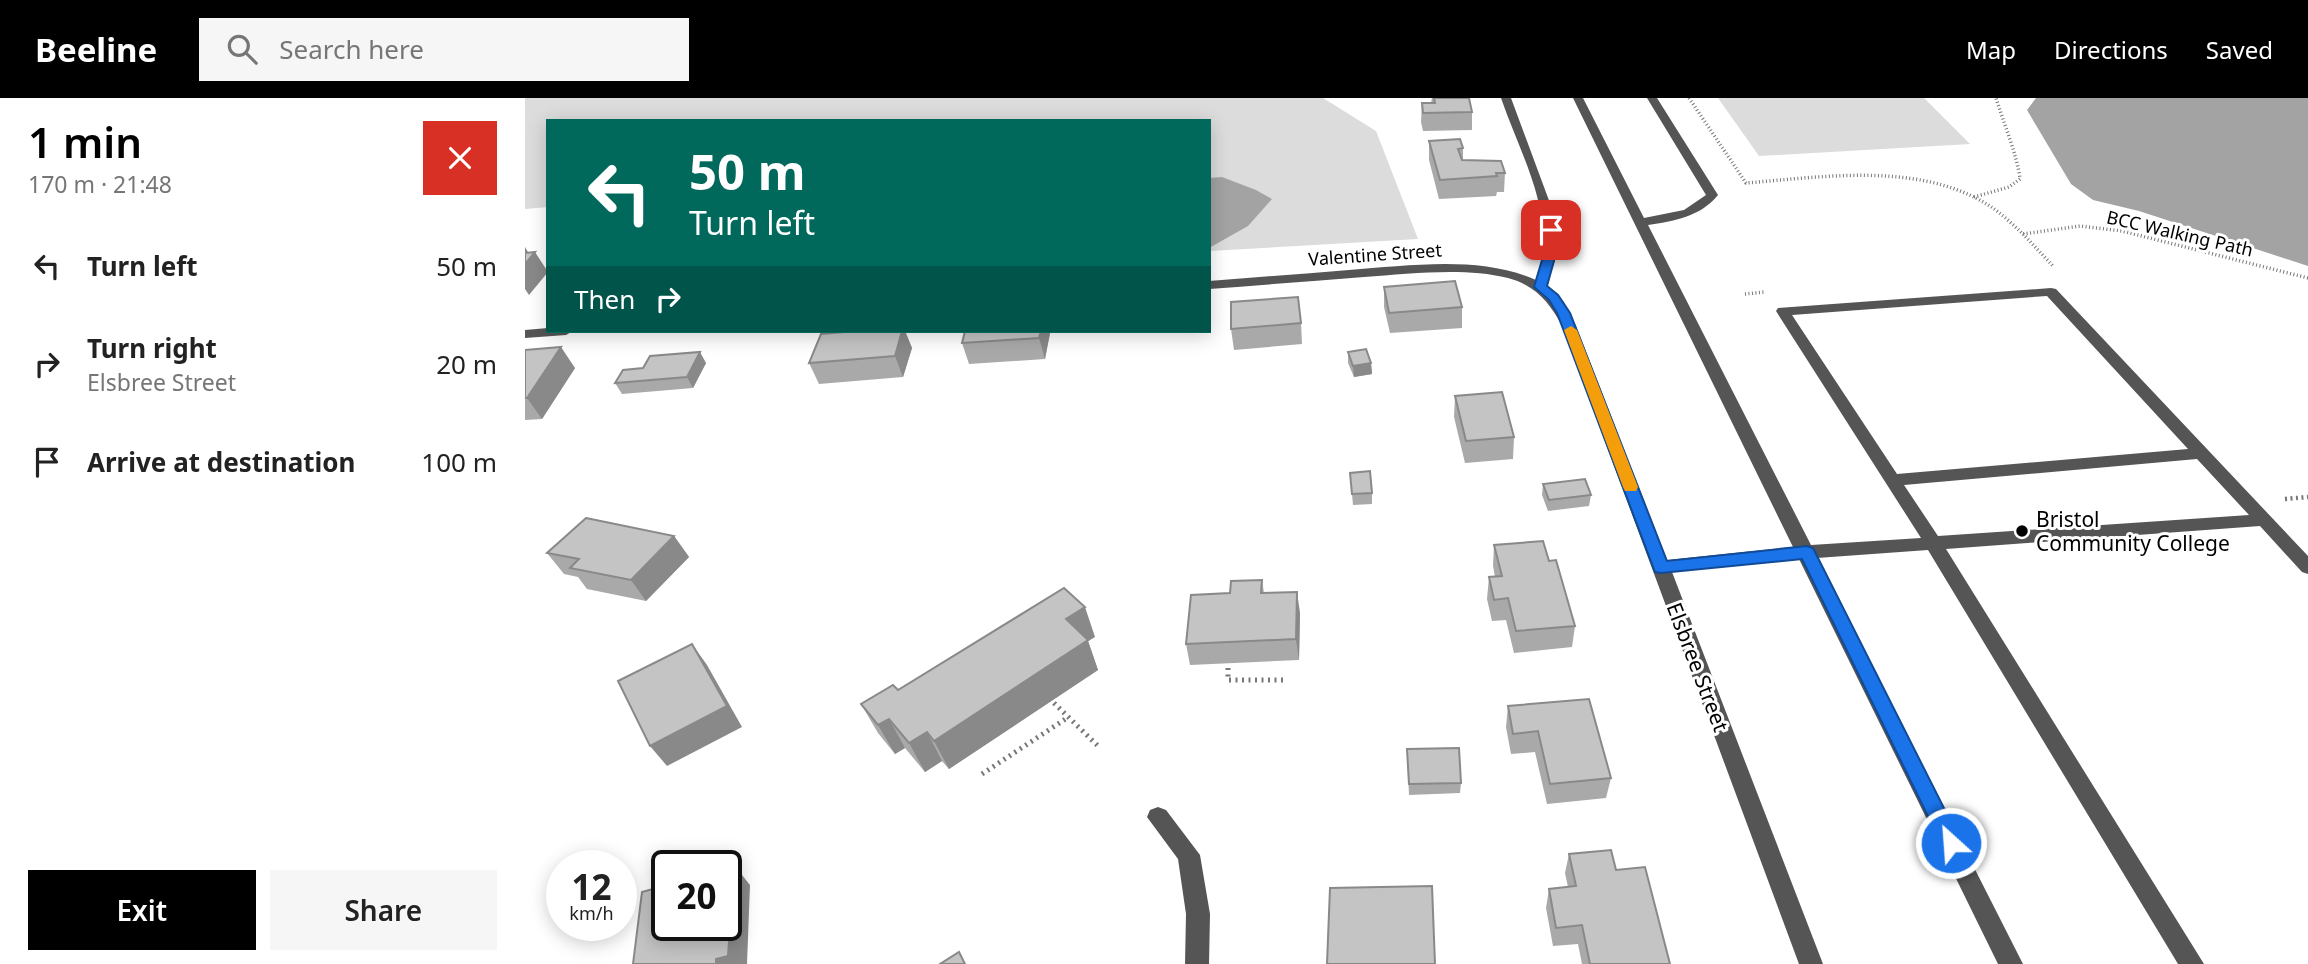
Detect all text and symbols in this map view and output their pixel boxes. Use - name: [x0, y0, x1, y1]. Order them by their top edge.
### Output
- search box: [199, 18, 689, 81]
- text: Beeline: [35, 27, 157, 72]
- icon: search: [223, 30, 261, 68]
- text: Search here: [279, 31, 424, 67]
- text: Map: [1966, 33, 2016, 66]
- text: Directions: [2054, 33, 2168, 66]
- text: Saved: [2206, 33, 2273, 66]
- text: 1 min: [28, 113, 142, 170]
- button: close: [423, 121, 497, 195]
- text: 50 m: [689, 138, 806, 204]
- icon: left: [574, 147, 665, 238]
- text: 170 m · 21:48: [28, 168, 172, 200]
- pin: [1521, 200, 1581, 260]
- text: Turn left: [689, 201, 815, 244]
- street label: BCC Walking Path: [2104, 204, 2256, 262]
- icon: arrive: [1532, 211, 1570, 249]
- street label: Valentine Street: [1307, 237, 1443, 271]
- icon: left: [28, 247, 66, 285]
- text: Turn left: [87, 248, 198, 284]
- text: 50 m: [436, 248, 497, 284]
- icon: right: [649, 280, 687, 318]
- text: Then: [574, 281, 635, 317]
- text: Turn right: [87, 330, 217, 366]
- icon: right: [28, 345, 66, 383]
- text: 20 m: [436, 346, 497, 382]
- text: Elsbree Street: [87, 366, 236, 398]
- icon: arrive: [28, 443, 66, 481]
- text: Arrive at destination: [87, 444, 356, 480]
- text: 100 m: [421, 444, 497, 480]
- place label: Bristol Community College: [2036, 505, 2230, 557]
- marker: Bristol Community College: [2014, 523, 2030, 539]
- street label: Elsbree Street: [1661, 598, 1736, 736]
- position arrow: [1914, 806, 1988, 880]
- speed limit sign: 20: [651, 850, 742, 941]
- text: 12: [571, 863, 612, 910]
- button: Exit: [28, 870, 256, 950]
- button: Share: [270, 870, 497, 950]
- text: km/h: [569, 901, 614, 925]

